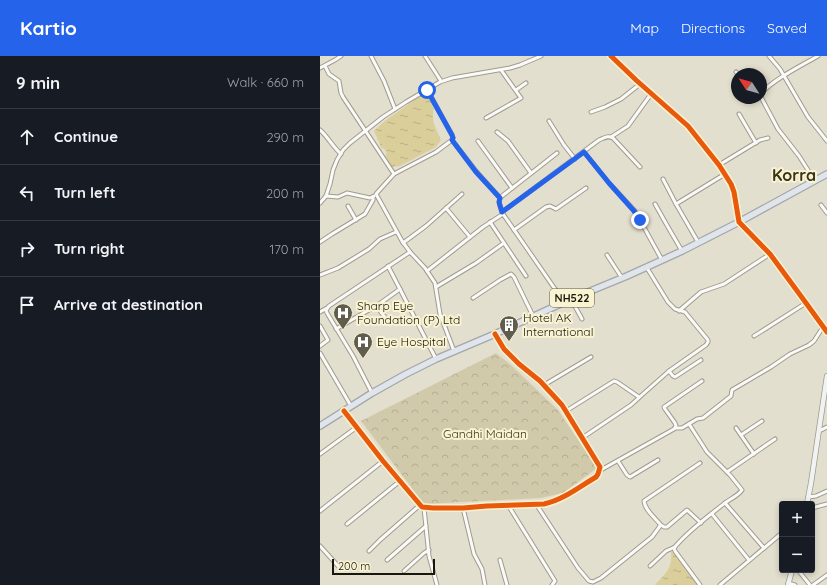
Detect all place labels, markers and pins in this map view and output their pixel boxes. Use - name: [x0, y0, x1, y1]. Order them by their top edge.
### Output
- place label: Sharp Eye Foundation (P) Ltd: [357, 298, 460, 327]
- hospital icon: Sharp Eye Foundation (P) Ltd: [332, 302, 354, 330]
- place label: Hotel AK International: [523, 310, 593, 339]
- building icon: Hotel AK International: [498, 314, 520, 342]
- hospital icon: Eye Hospital: [352, 331, 374, 359]
- place label: Eye Hospital: [377, 334, 446, 349]

